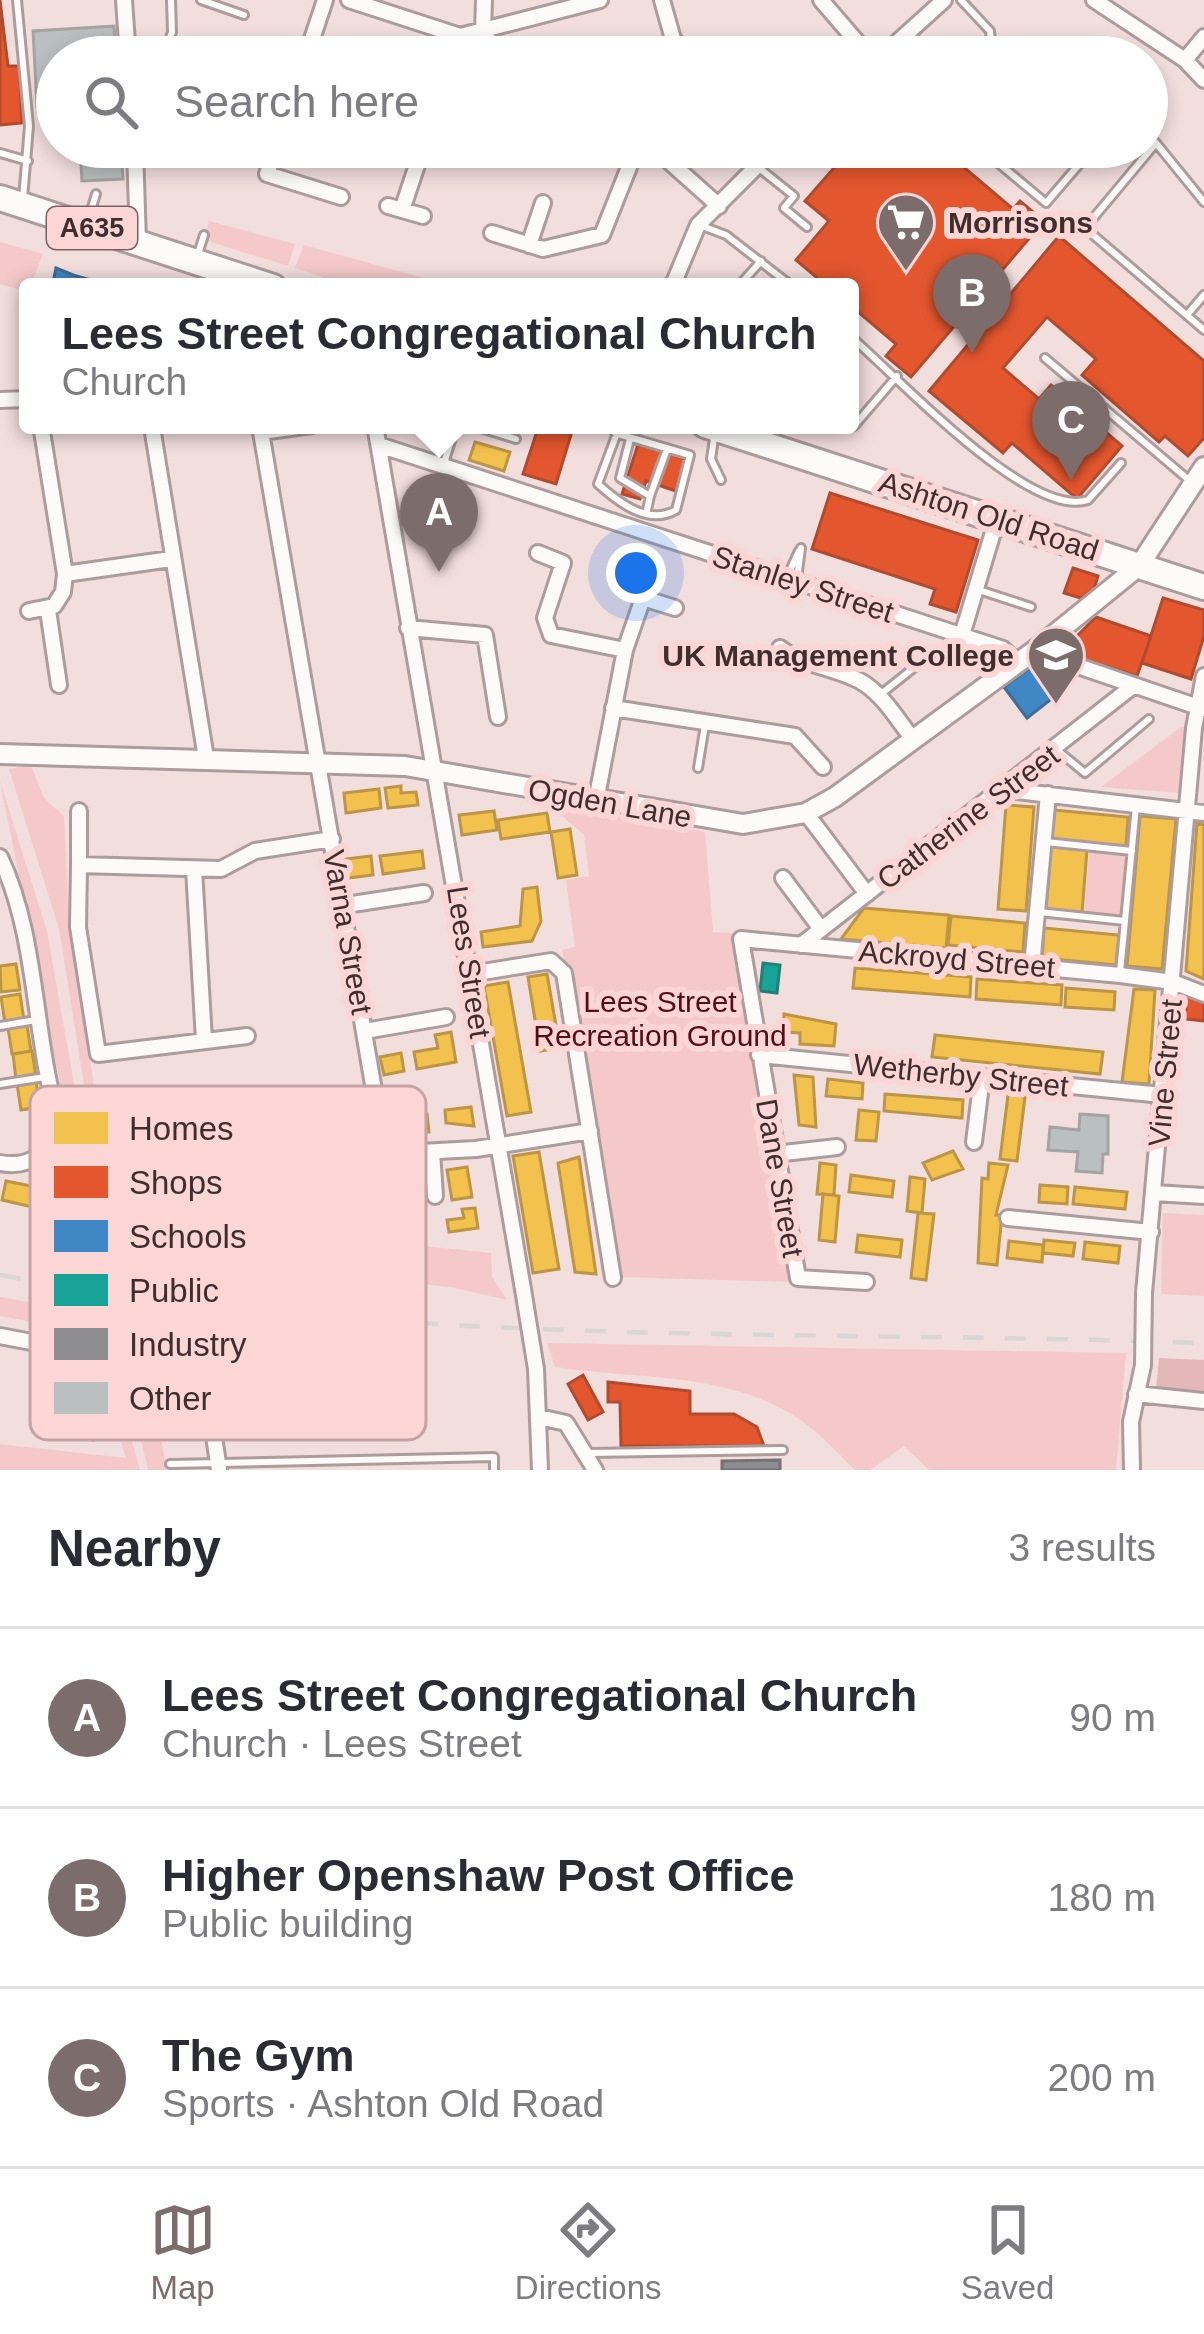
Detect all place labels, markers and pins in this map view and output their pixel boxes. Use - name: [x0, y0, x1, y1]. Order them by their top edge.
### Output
- supermarket icon: Morrisons: [875, 191, 937, 273]
- place label: Morrisons: [948, 206, 1093, 239]
- pin: B: [933, 254, 1011, 353]
- pin: C: [1032, 381, 1110, 480]
- pin: A: [400, 473, 478, 572]
- school or university icon: UK Management College: [1025, 624, 1087, 706]
- place label: UK Management College: [662, 639, 1014, 672]

